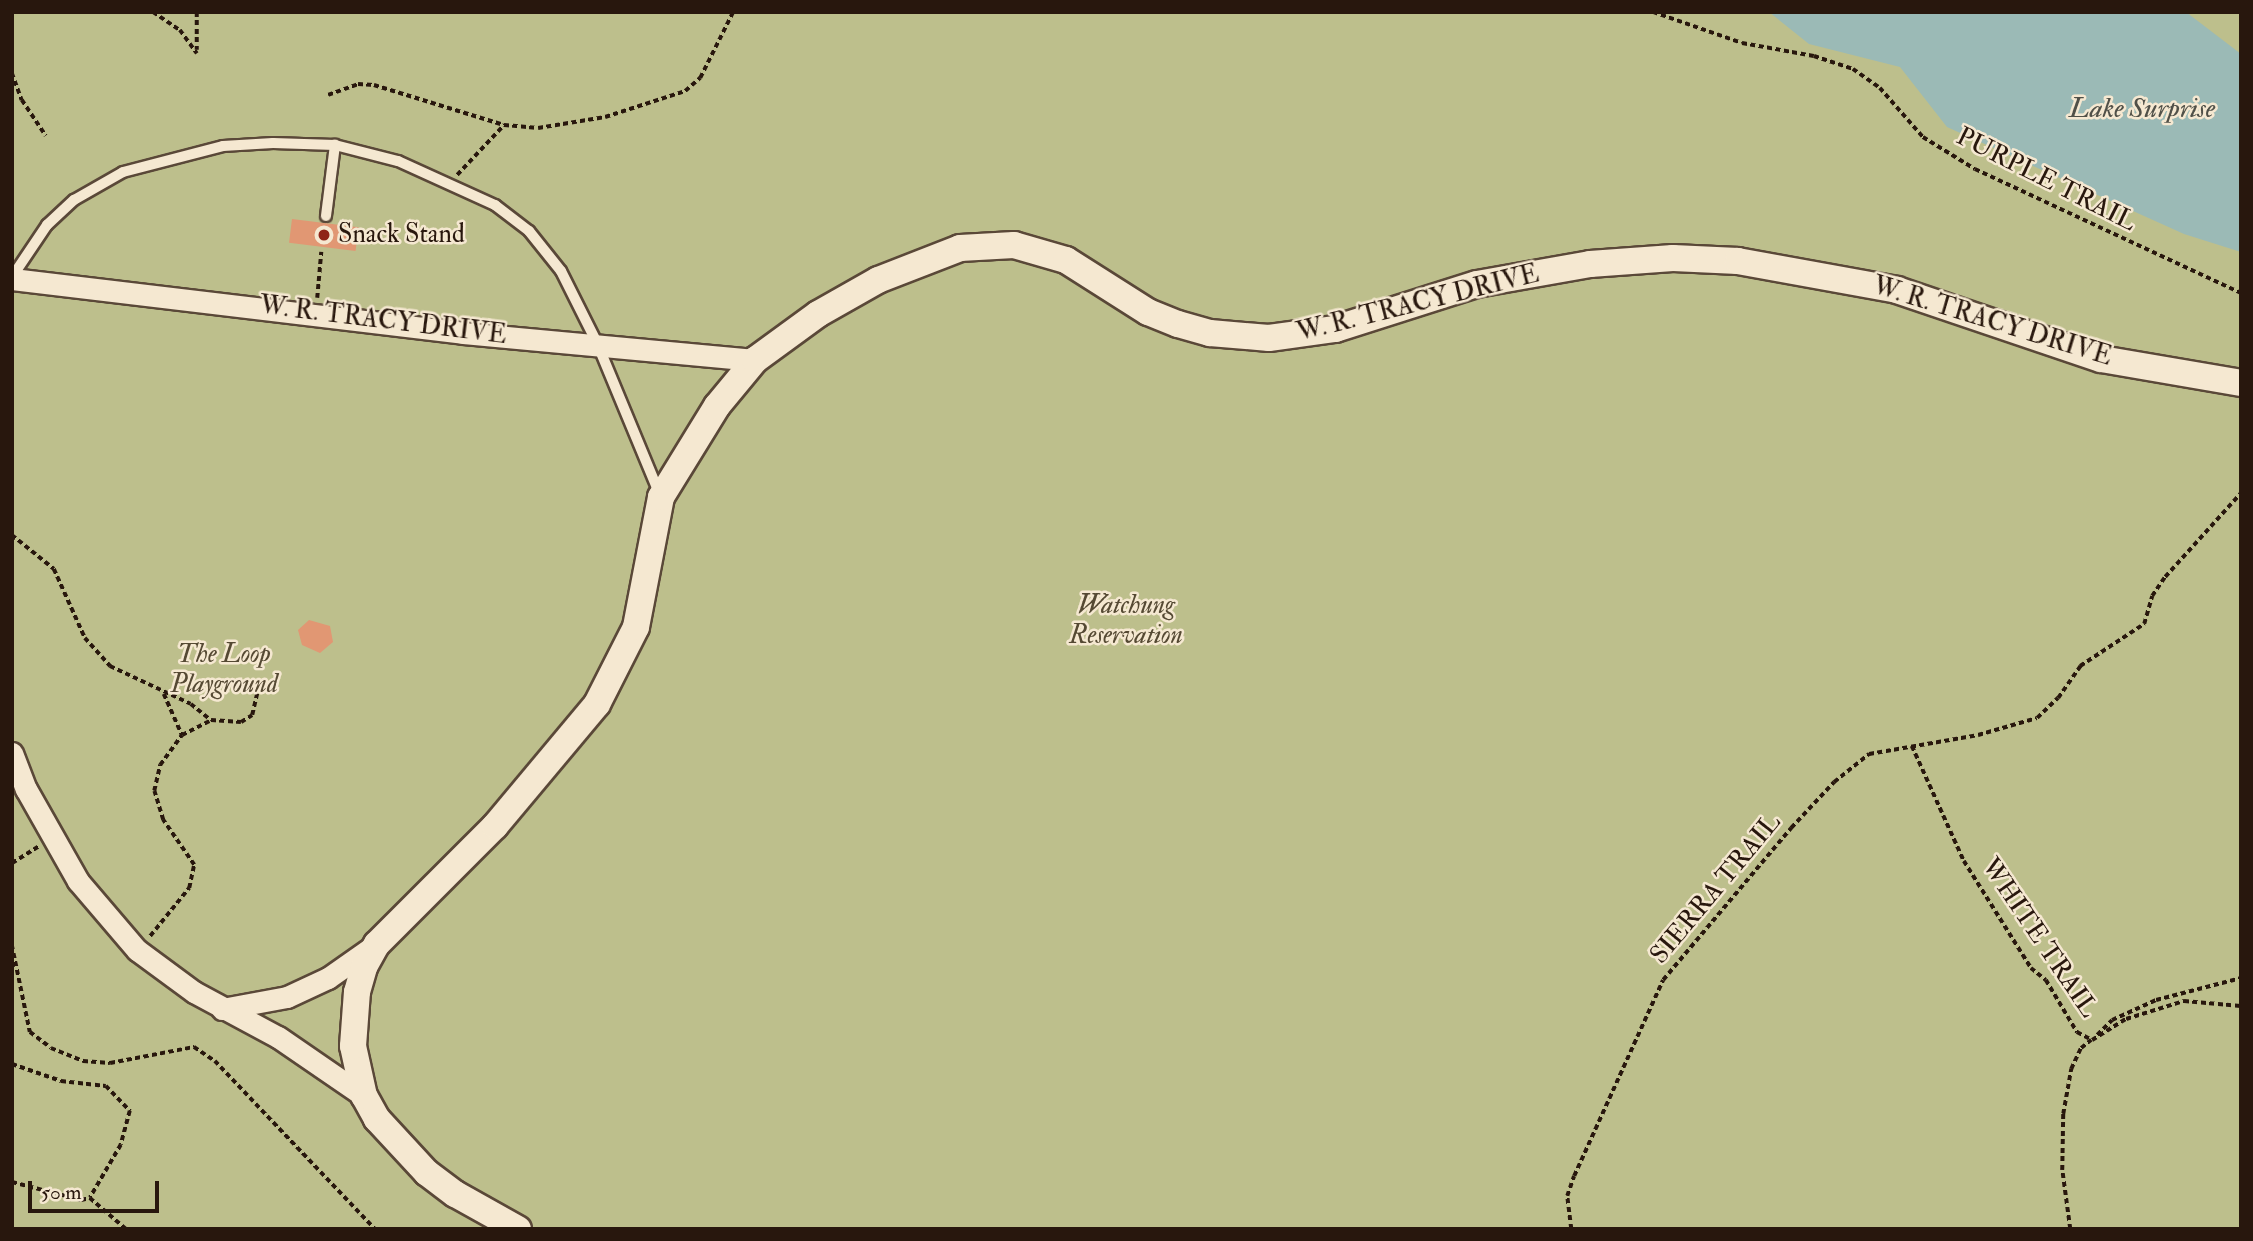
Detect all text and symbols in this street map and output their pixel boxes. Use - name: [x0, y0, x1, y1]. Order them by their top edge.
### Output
- water label: Lake Surprise: [2069, 92, 2215, 126]
- street label: PURPLE TRAIL: [1951, 121, 2141, 239]
- place label: Snack Stand: [338, 219, 465, 251]
- marker: Snack Stand: [316, 227, 332, 243]
- street label: W. R. TRACY DRIVE: [1294, 259, 1542, 349]
- street label: W. R. TRACY DRIVE: [1869, 271, 2115, 373]
- street label: W. R. TRACY DRIVE: [258, 290, 508, 352]
- park label: Watchung Reservation: [1069, 590, 1183, 652]
- park label: The Loop Playground: [170, 639, 278, 700]
- street label: SIERRA TRAIL: [1644, 807, 1788, 971]
- street label: WHITE TRAIL: [1974, 852, 2104, 1024]
- scale bar: [32, 1168, 163, 1212]
- text: 50 m: [41, 1179, 82, 1206]

